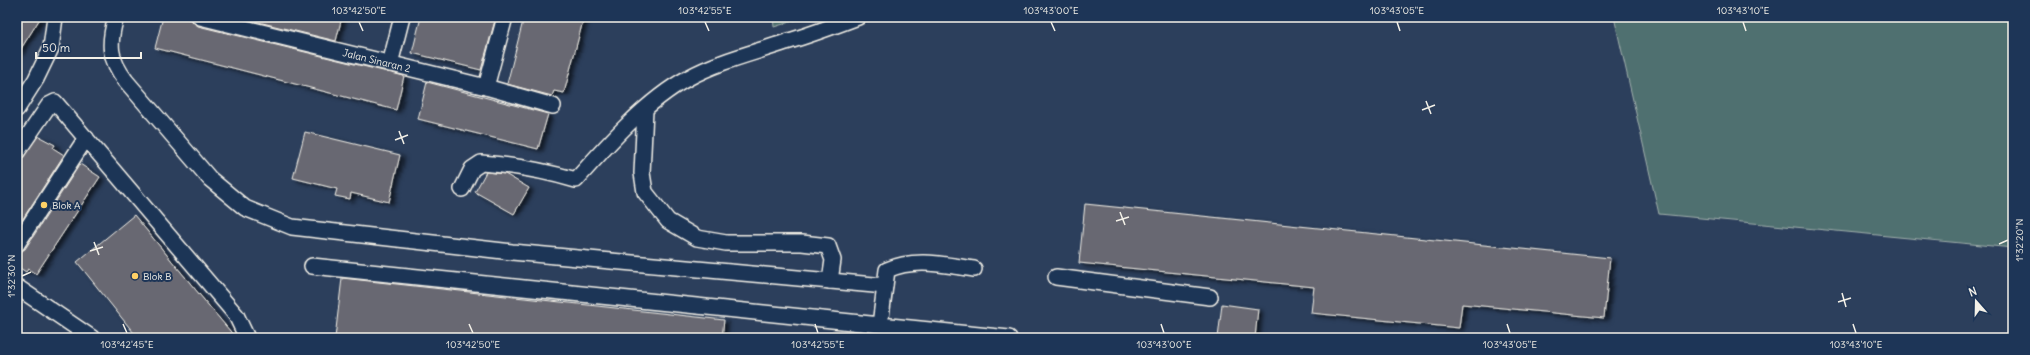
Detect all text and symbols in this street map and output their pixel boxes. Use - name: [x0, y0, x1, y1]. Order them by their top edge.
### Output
- text: 103°42'50"E: [332, 4, 386, 17]
- text: 103°42'55"E: [678, 4, 732, 17]
- text: 103°43'00"E: [1023, 4, 1079, 17]
- text: 103°43'05"E: [1370, 4, 1424, 17]
- text: 103°43'10"E: [1717, 4, 1769, 17]
- scale bar: [36, 34, 141, 60]
- text: 50 m: [42, 40, 71, 55]
- street label: Jalan Sinaran 2: [341, 46, 413, 75]
- place label: Blok A: [52, 199, 81, 212]
- marker: Blok A: [39, 200, 49, 210]
- text: 1°32'20"N: [2013, 219, 2026, 261]
- text: 1°32'30"N: [5, 255, 18, 297]
- place label: Blok B: [143, 270, 172, 283]
- marker: Blok B: [130, 271, 140, 281]
- north arrow: [1956, 281, 1996, 321]
- text: N: [1967, 284, 1979, 299]
- text: 103°42'45"E: [100, 338, 154, 351]
- text: 103°42'50"E: [446, 338, 500, 351]
- text: 103°42'55"E: [791, 338, 845, 351]
- text: 103°43'00"E: [1136, 338, 1192, 351]
- text: 103°43'05"E: [1483, 338, 1537, 351]
- text: 103°43'10"E: [1830, 338, 1882, 351]

